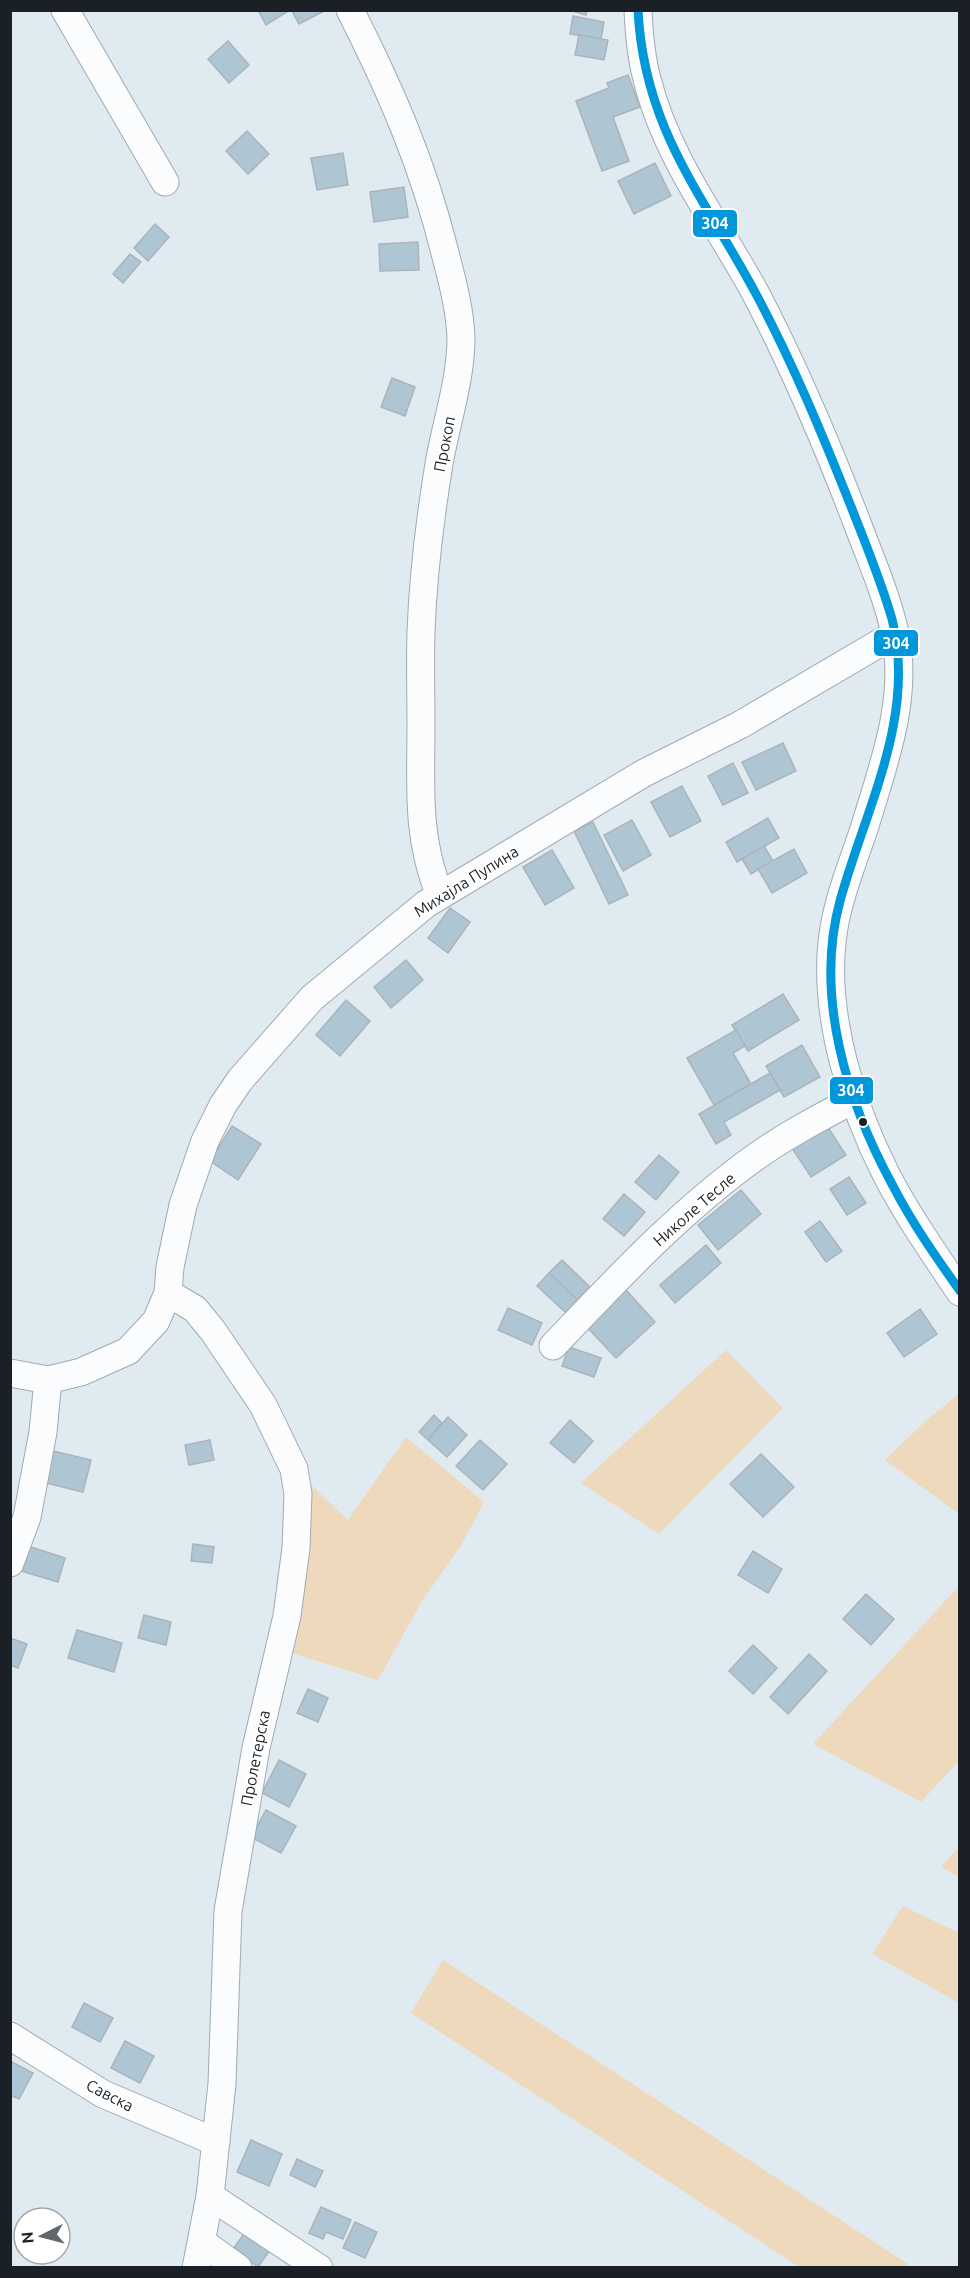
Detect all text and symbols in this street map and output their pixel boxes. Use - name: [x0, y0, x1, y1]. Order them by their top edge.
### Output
- line badge: 304: [692, 209, 738, 238]
- text: 304: [701, 214, 729, 232]
- street label: Прокоп: [430, 415, 458, 473]
- line badge: 304: [873, 629, 919, 657]
- text: 304: [882, 634, 910, 652]
- street label: Михајла Пупина: [410, 842, 522, 920]
- line badge: 304: [829, 1076, 874, 1105]
- text: 304: [837, 1081, 865, 1099]
- unlabelled marker: [857, 1116, 869, 1128]
- street label: Николе Тесле: [649, 1169, 739, 1249]
- street label: Пролетерска: [237, 1709, 273, 1807]
- street label: Савска: [83, 2075, 137, 2115]
- north arrow: [12, 2206, 72, 2266]
- text: N: [18, 2231, 37, 2244]

